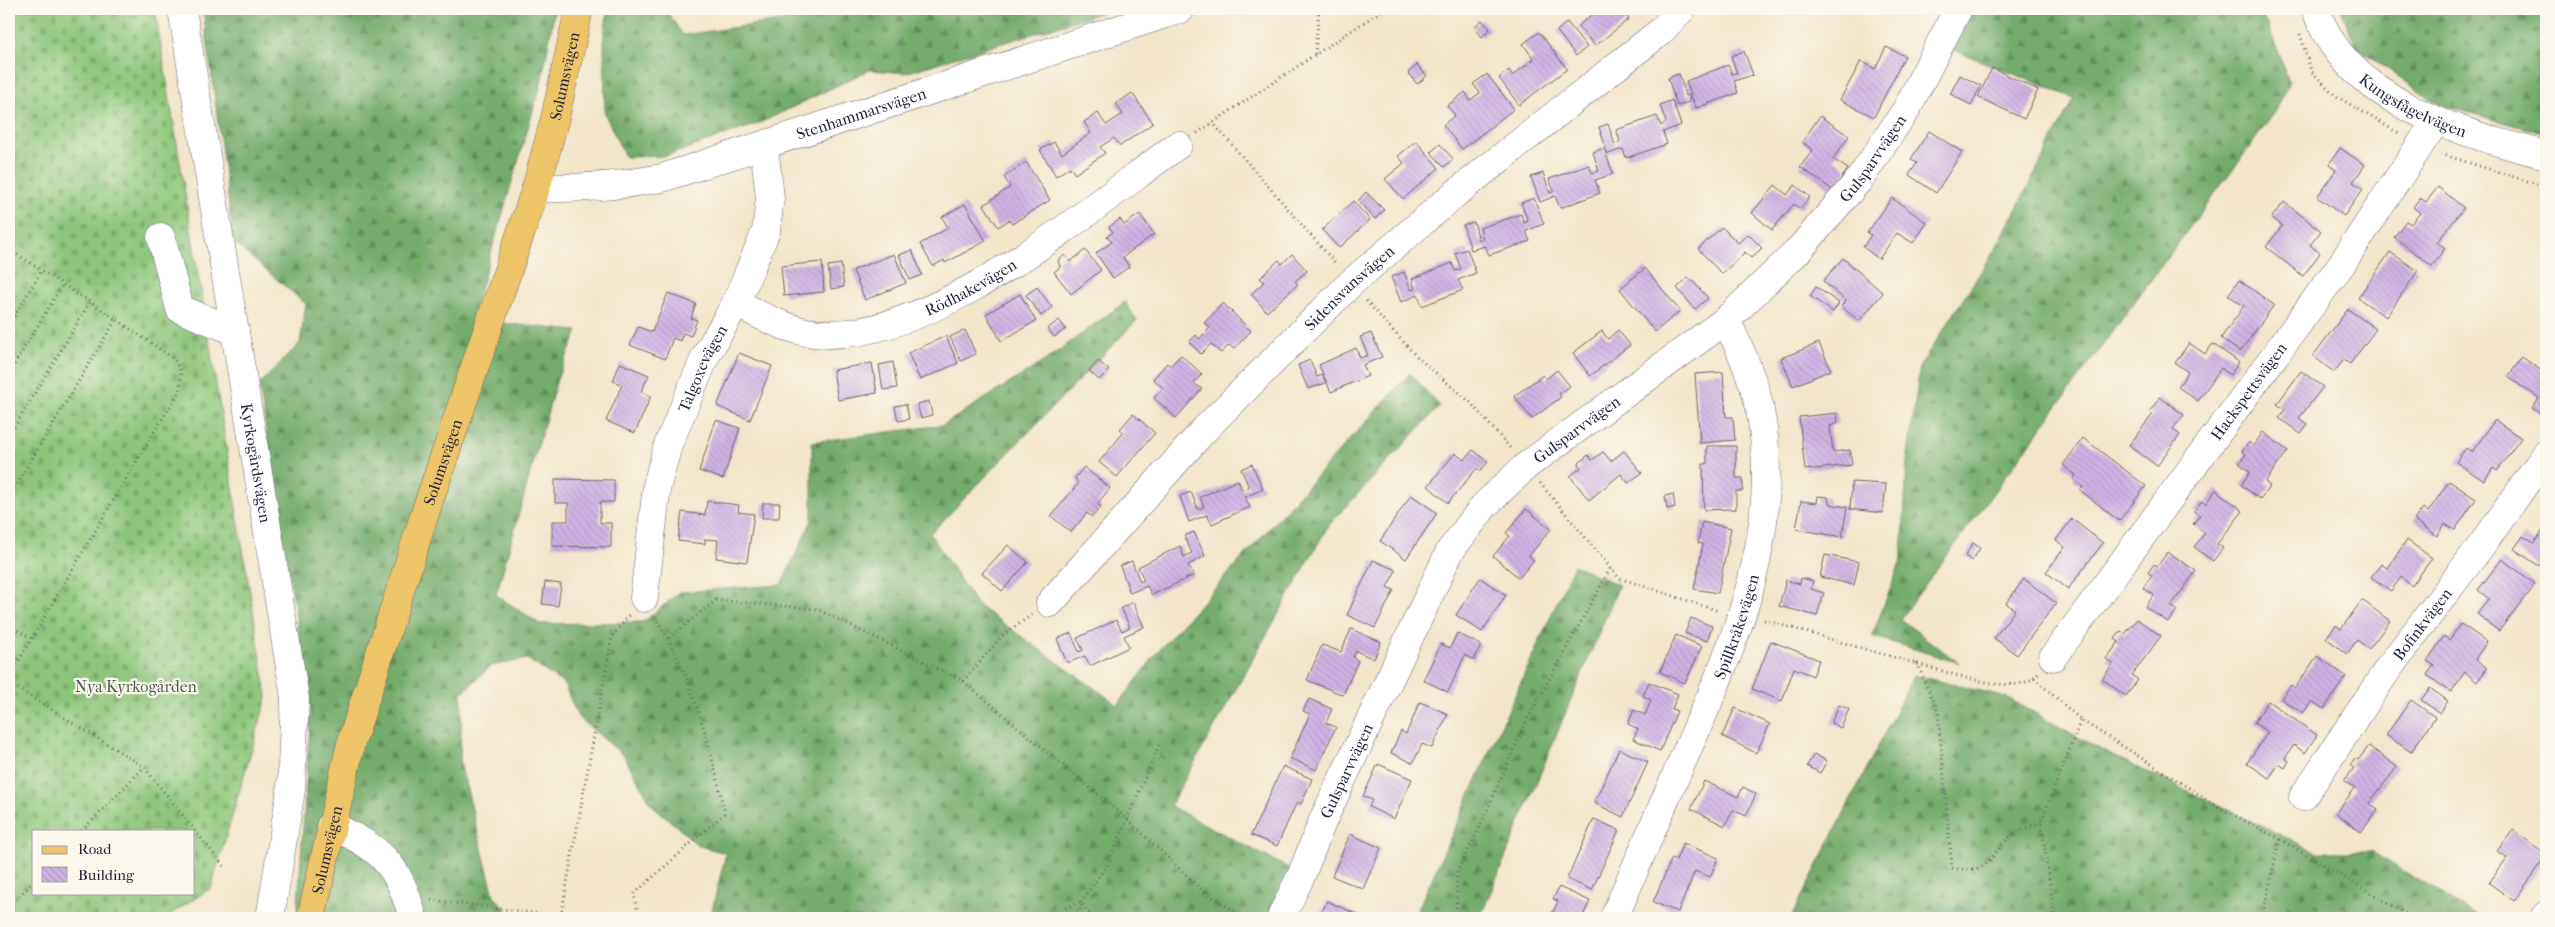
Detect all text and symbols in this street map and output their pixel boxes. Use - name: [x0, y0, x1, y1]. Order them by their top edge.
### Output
- street label: Solumsvägen: [545, 29, 583, 122]
- street label: Kungsfågelvägen: [2356, 69, 2470, 141]
- street label: Stenhammarsvägen: [794, 83, 929, 143]
- street label: Gulsparvvägen: [1835, 110, 1910, 206]
- street label: Sidensvansvägen: [1300, 240, 1398, 334]
- street label: Rödhakevägen: [922, 254, 1020, 320]
- street label: Talgoxevägen: [673, 321, 731, 415]
- street label: Hackspettsvägen: [2206, 338, 2291, 443]
- street label: Gulsparvvägen: [1529, 391, 1624, 467]
- street label: Kyrkogårdsvägen: [237, 402, 276, 525]
- street label: Solumsvägen: [419, 416, 466, 508]
- street label: Spillkråkevägen: [1709, 572, 1763, 682]
- street label: Bofinkvägen: [2388, 583, 2456, 664]
- park label: Nya Kyrkogården: [75, 677, 198, 696]
- street label: Gulsparvvägen: [1316, 720, 1377, 821]
- street label: Solumsvägen: [307, 803, 346, 896]
- legend: [32, 830, 195, 894]
- text: Road: [78, 840, 112, 858]
- text: Building: [78, 866, 135, 884]

